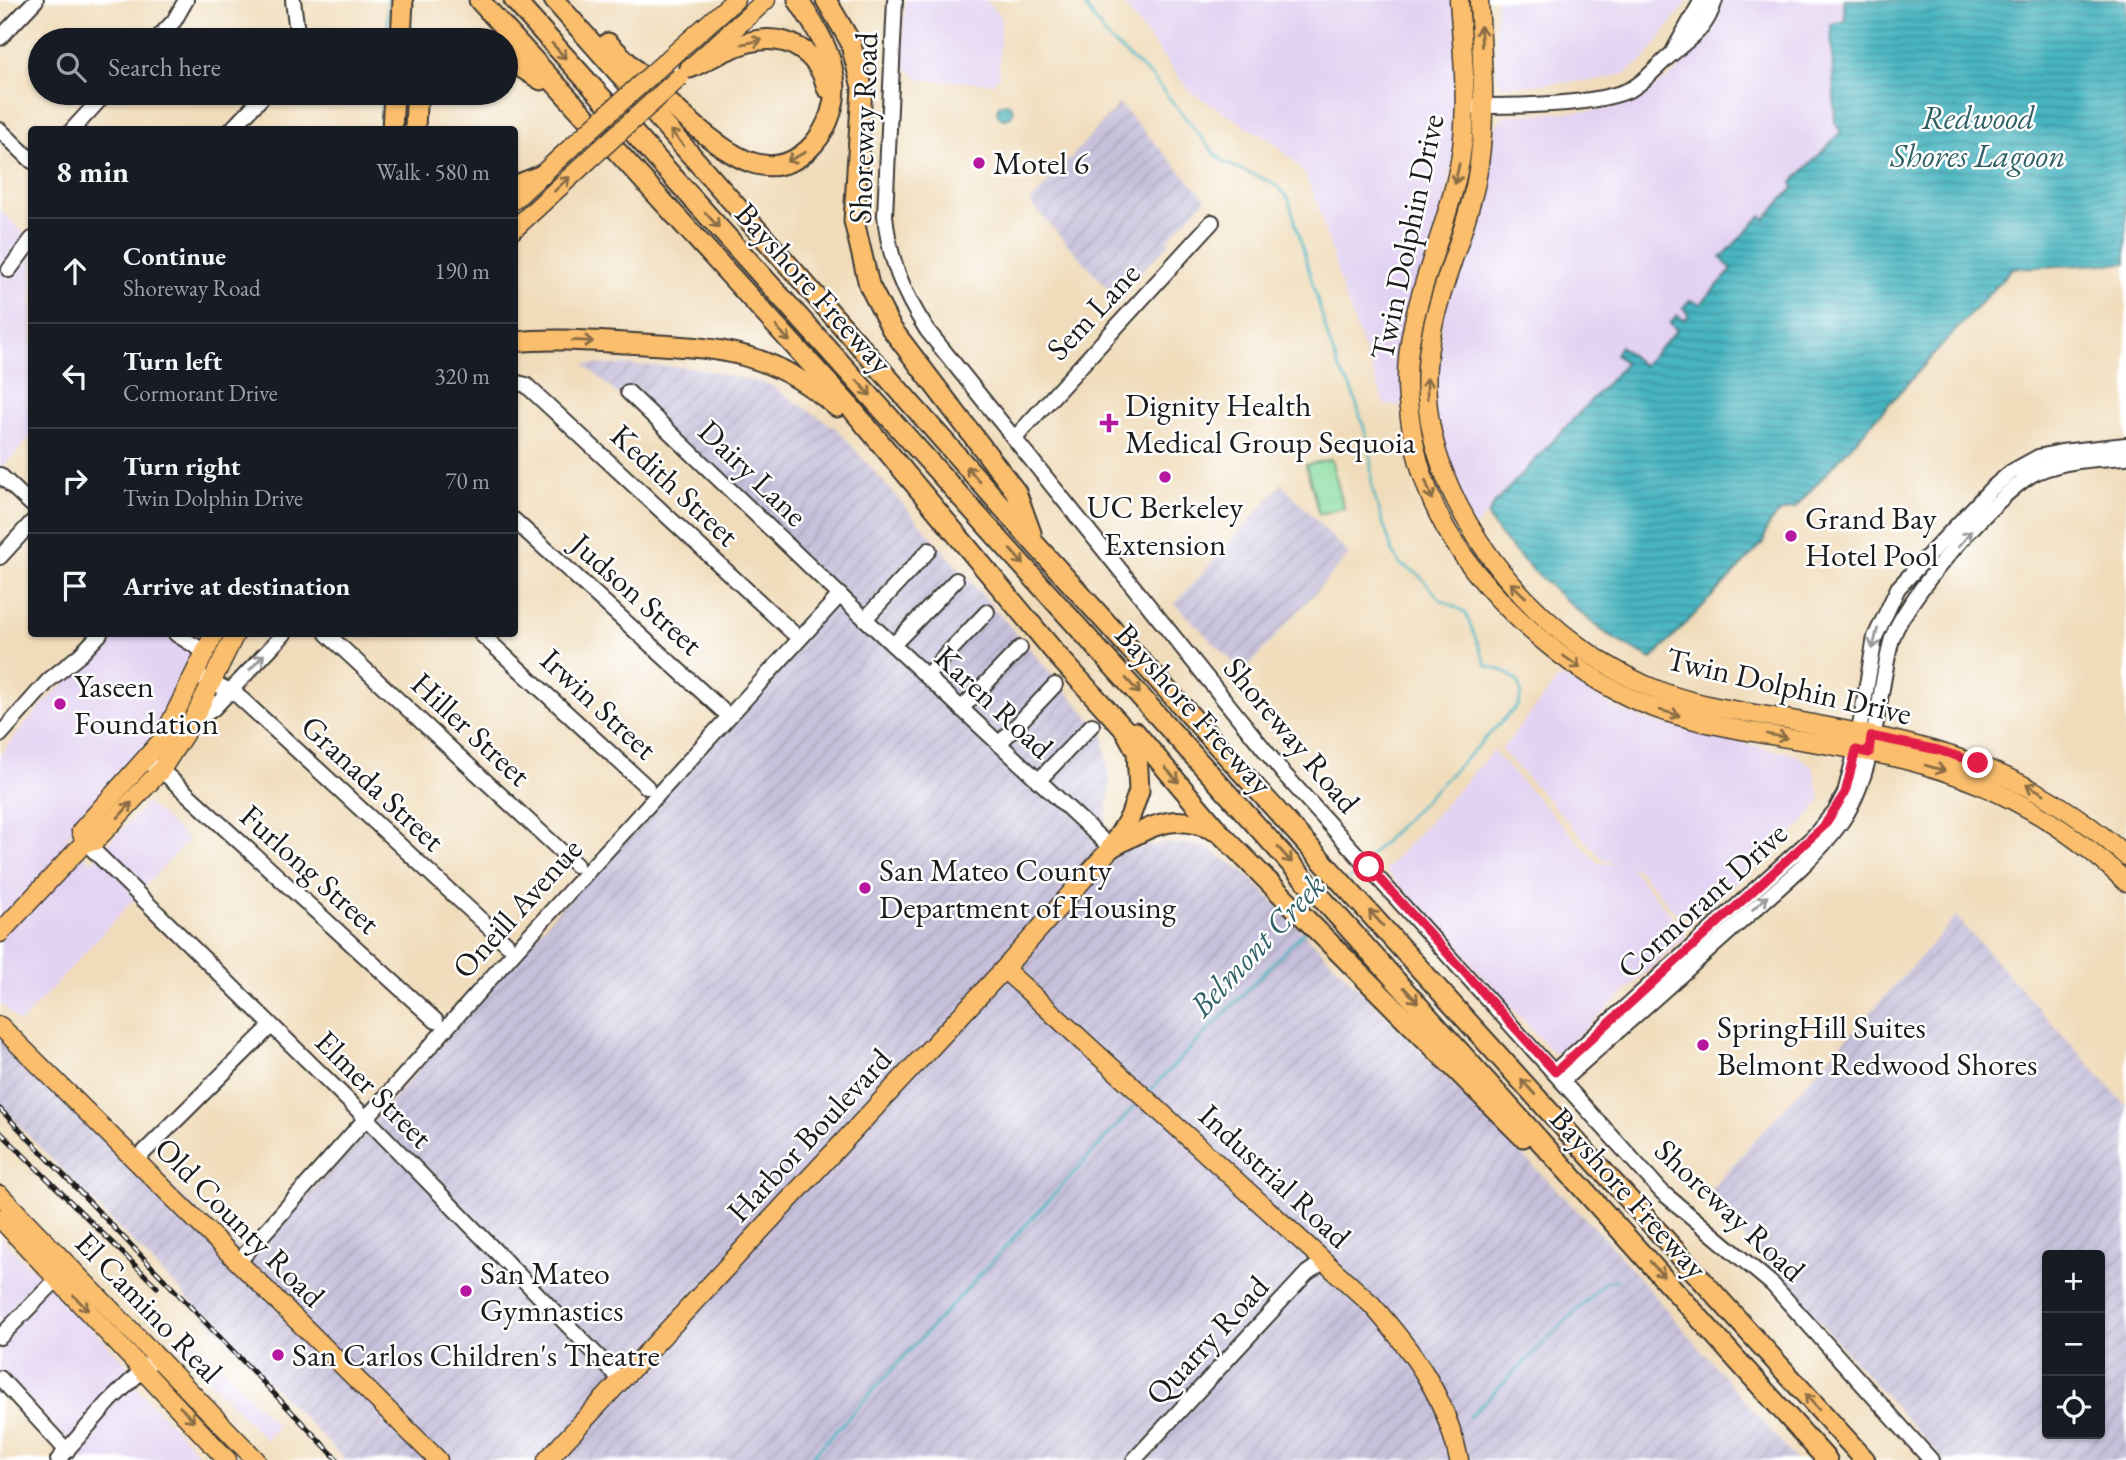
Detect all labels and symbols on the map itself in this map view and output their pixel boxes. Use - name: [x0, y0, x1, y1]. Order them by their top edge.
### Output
- one-way arrow: [1474, 25, 1487, 48]
- street label: Shoreway Road: [839, 31, 887, 225]
- one-way arrow: [741, 34, 763, 47]
- one-way arrow: [551, 42, 568, 59]
- water label: Redwood Shores Lagoon: [1889, 96, 2066, 177]
- street label: Twin Dolphin Drive: [1360, 110, 1454, 364]
- one-way arrow: [669, 130, 685, 148]
- place label: Motel 6: [993, 142, 1089, 184]
- one-way arrow: [786, 151, 807, 164]
- marker: Motel 6: [971, 155, 987, 171]
- one-way arrow: [1450, 162, 1464, 185]
- one-way arrow: [553, 176, 570, 193]
- street label: Bayshore Freeway: [726, 193, 903, 383]
- one-way arrow: [704, 211, 720, 229]
- street label: Sem Lane: [1037, 253, 1149, 369]
- one-way arrow: [775, 325, 792, 342]
- one-way arrow: [571, 334, 594, 347]
- one-way arrow: [1420, 377, 1434, 400]
- one-way arrow: [856, 379, 872, 397]
- place label: Dignity Health Medical Group Sequoia: [1125, 384, 1416, 463]
- street label: Dairy Lane: [689, 410, 817, 536]
- marker: Dignity Health Medical Group Sequoia: [1099, 413, 1119, 433]
- street label: Kedith Street: [602, 415, 748, 555]
- one-way arrow: [965, 466, 981, 484]
- marker: UC Berkeley Extension: [1157, 469, 1173, 485]
- one-way arrow: [1423, 478, 1436, 500]
- place label: UC Berkeley Extension: [1087, 486, 1244, 565]
- place label: Grand Bay Hotel Pool: [1805, 497, 1939, 576]
- street label: Judson Street: [560, 522, 712, 664]
- marker: Grand Bay Hotel Pool: [1783, 528, 1799, 544]
- one-way arrow: [1957, 530, 1972, 548]
- one-way arrow: [1009, 548, 1025, 566]
- one-way arrow: [1510, 581, 1527, 598]
- street label: Bayshore Freeway: [1106, 614, 1283, 804]
- one-way arrow: [1868, 627, 1881, 650]
- street label: Karen Road: [926, 636, 1063, 768]
- street label: Twin Dolphin Drive: [1662, 637, 1916, 735]
- street label: Irwin Street: [532, 639, 666, 769]
- street label: Shoreway Road: [1214, 648, 1370, 823]
- one-way arrow: [249, 654, 266, 671]
- one-way arrow: [1562, 655, 1581, 670]
- street label: Hiller Street: [402, 663, 540, 795]
- place label: Yaseen Foundation: [74, 665, 219, 744]
- one-way arrow: [1125, 677, 1141, 695]
- marker: Yaseen Foundation: [52, 696, 68, 712]
- street label: Granada Street: [292, 706, 454, 860]
- one-way arrow: [1659, 707, 1681, 720]
- one-way arrow: [1765, 730, 1788, 743]
- route end: [1962, 747, 1993, 778]
- one-way arrow: [1923, 762, 1946, 775]
- one-way arrow: [1164, 766, 1180, 784]
- one-way arrow: [2025, 782, 2045, 796]
- street label: Furlong Street: [231, 795, 389, 943]
- one-way arrow: [117, 801, 133, 819]
- street label: Cormorant Drive: [1608, 812, 1796, 988]
- street label: Oneill Avenue: [443, 829, 591, 987]
- one-way arrow: [1277, 846, 1294, 863]
- place label: San Mateo County Department of Housing: [879, 849, 1177, 928]
- route start: [1353, 851, 1384, 882]
- water label: Belmont Creek: [1179, 864, 1334, 1027]
- marker: San Mateo County Department of Housing: [857, 880, 873, 896]
- one-way arrow: [1751, 895, 1768, 912]
- one-way arrow: [1368, 909, 1384, 927]
- one-way arrow: [1403, 986, 1419, 1004]
- place label: SpringHill Suites Belmont Redwood Shores: [1717, 1006, 2037, 1085]
- street label: Elmer Street: [306, 1021, 442, 1157]
- marker: SpringHill Suites Belmont Redwood Shores: [1695, 1037, 1711, 1053]
- street label: Harbor Boulevard: [717, 1038, 901, 1231]
- one-way arrow: [1520, 1079, 1537, 1096]
- street label: Industrial Road: [1190, 1095, 1361, 1258]
- street label: Bayshore Freeway: [1541, 1098, 1718, 1288]
- street label: Old County Road: [146, 1128, 335, 1317]
- street label: Shoreway Road: [1646, 1129, 1815, 1291]
- street label: El Camino Real: [66, 1222, 232, 1392]
- place label: San Mateo Gymnastics: [480, 1252, 624, 1331]
- one-way arrow: [1649, 1259, 1665, 1277]
- street label: Quarry Road: [1136, 1266, 1278, 1414]
- marker: San Mateo Gymnastics: [458, 1283, 474, 1299]
- one-way arrow: [73, 1294, 90, 1311]
- place label: San Carlos Children's Theatre: [292, 1334, 660, 1376]
- marker: San Carlos Children's Theatre: [270, 1347, 286, 1363]
- one-way arrow: [1804, 1393, 1820, 1411]
- one-way arrow: [178, 1405, 195, 1422]

